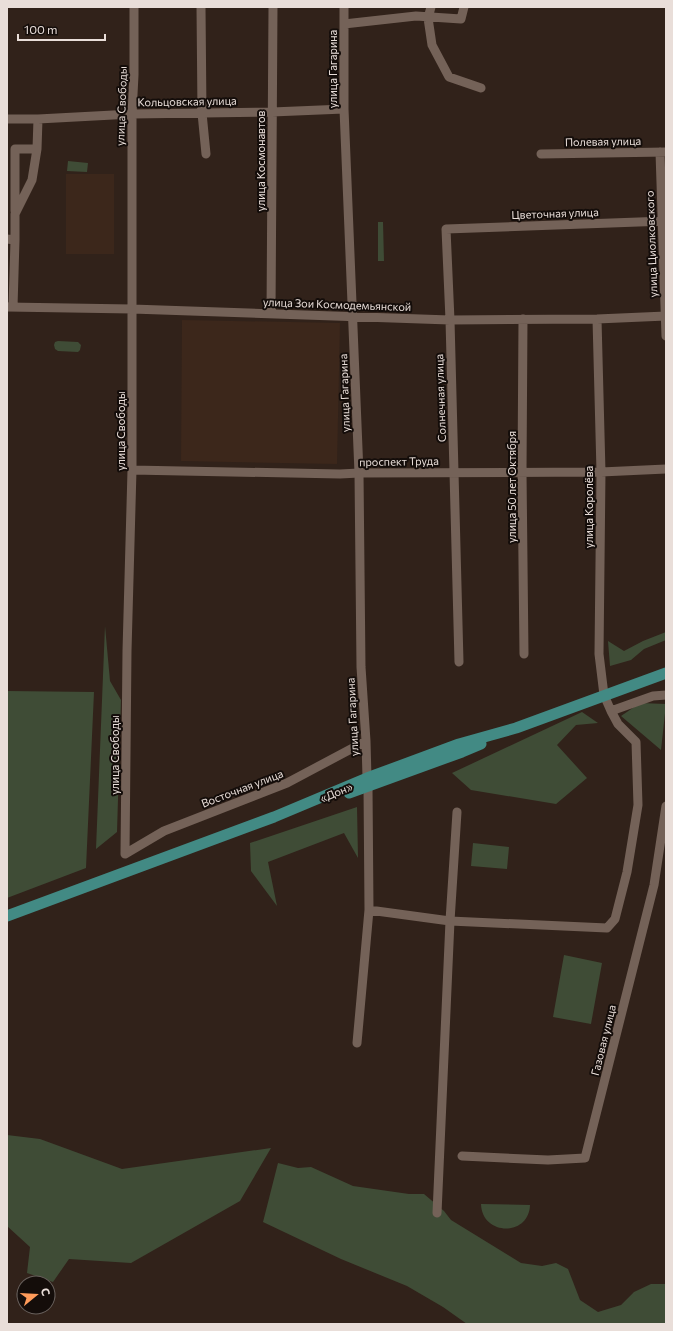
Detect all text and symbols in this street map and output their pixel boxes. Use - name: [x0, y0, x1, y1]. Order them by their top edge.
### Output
- scale bar: [18, 16, 105, 42]
- text: 100 m: [24, 22, 58, 36]
- street label: улица Гагарина: [326, 30, 339, 108]
- street label: улица Свободы: [113, 66, 129, 146]
- street label: Кольцовская улица: [137, 94, 237, 108]
- street label: улица Космонавтов: [254, 110, 267, 211]
- street label: Полевая улица: [565, 134, 641, 148]
- street label: улица Циолковского: [643, 190, 659, 298]
- street label: Цветочная улица: [511, 205, 599, 221]
- street label: улица Зои Космодемьянской: [263, 295, 411, 313]
- street label: улица Гагарина: [336, 354, 352, 432]
- street label: Солнечная улица: [432, 354, 448, 442]
- street label: улица Свободы: [114, 391, 127, 471]
- street label: улица 50 лет Октября: [505, 431, 518, 543]
- street label: проспект Труда: [359, 454, 439, 468]
- street label: улица Королёва: [582, 466, 595, 548]
- street label: улица Гагарина: [343, 678, 361, 756]
- street label: улица Свободы: [108, 715, 121, 795]
- street label: Восточная улица: [199, 766, 285, 810]
- street label: «Дон»: [318, 779, 354, 805]
- street label: Газовая улица: [588, 1003, 618, 1077]
- north arrow: [16, 1275, 56, 1315]
- text: С: [39, 1286, 53, 1298]

